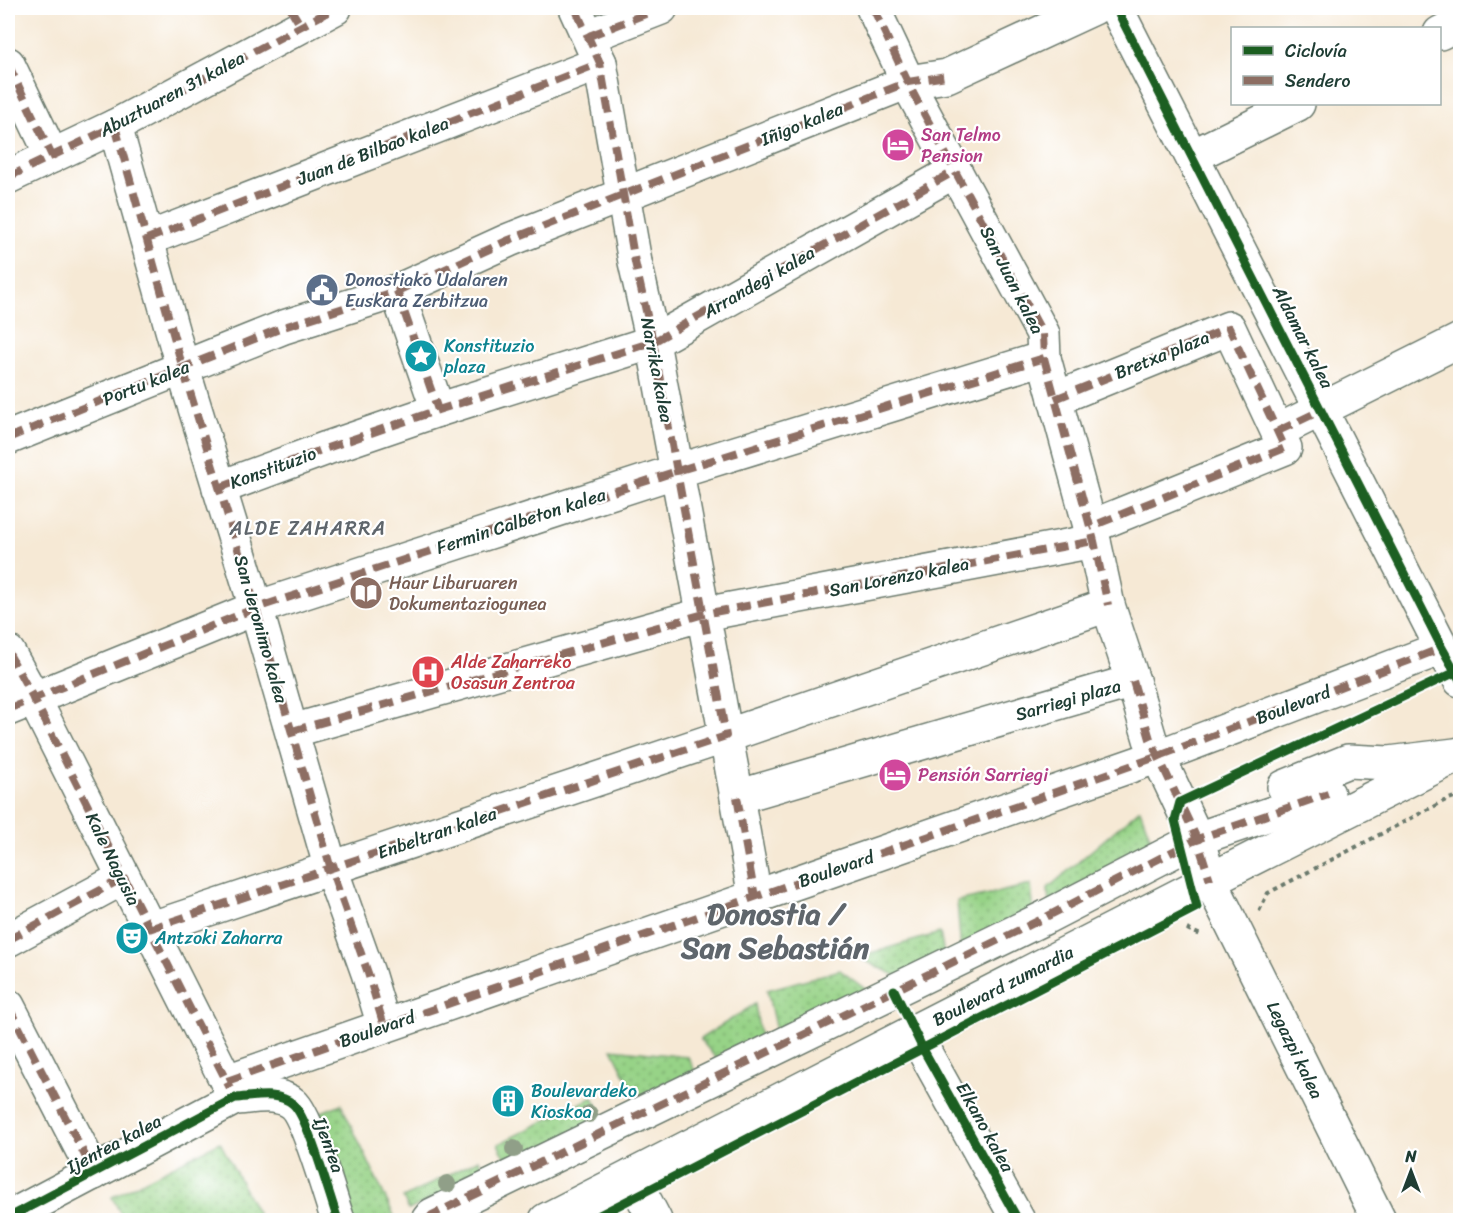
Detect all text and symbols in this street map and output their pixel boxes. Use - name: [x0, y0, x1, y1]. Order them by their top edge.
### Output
- legend: [1231, 27, 1441, 105]
- text: Ciclovía: [1285, 35, 1347, 67]
- street label: Abuztuaren 31 kalea: [92, 42, 251, 146]
- text: Sendero: [1285, 65, 1350, 97]
- street label: Iñigo kalea: [755, 93, 849, 155]
- street label: Juan de Bilbao kalea: [291, 107, 454, 195]
- place label: San Telmo Pension: [921, 119, 1001, 172]
- hotel icon: San Telmo Pension: [880, 127, 916, 163]
- street label: San Juan kalea: [971, 220, 1053, 340]
- street label: Arrandegi kalea: [696, 237, 821, 328]
- place label: Donostiako Udalaren Euskara Zerbitzua: [345, 264, 508, 317]
- public building icon: Donostiako Udalaren Euskara Zerbitzua: [304, 272, 340, 308]
- street label: Aldamar kalea: [1263, 279, 1343, 395]
- street label: Narrika kalea: [631, 315, 683, 425]
- street label: Bretxa plaza: [1110, 321, 1214, 389]
- place label: Konstituzio plaza: [443, 330, 534, 383]
- place icon: Konstituzio plaza: [403, 338, 439, 374]
- street label: Portu kalea: [98, 351, 195, 415]
- street label: Konstituzio: [225, 437, 321, 499]
- street label: Fermin Calbeton kalea: [432, 478, 611, 564]
- district label: ALDE ZAHARRA: [228, 511, 387, 546]
- street label: San Lorenzo kalea: [826, 548, 972, 606]
- street label: San Jeronimo kalea: [225, 551, 298, 708]
- place label: Haur Liburuaren Dokumentaziogunea: [389, 567, 546, 620]
- library icon: Haur Liburuaren Dokumentaziogunea: [348, 575, 384, 611]
- place label: Alde Zaharreko Osasun Zentroa: [450, 646, 576, 699]
- hospital icon: Alde Zaharreko Osasun Zentroa: [410, 654, 446, 690]
- street label: Sarriegi plaza: [1011, 670, 1125, 730]
- street label: Boulevard: [1251, 676, 1337, 734]
- hotel icon: Pensión Sarriegi: [877, 757, 913, 793]
- place label: Pensión Sarriegi: [918, 759, 1049, 791]
- street label: Enbeltran kalea: [373, 797, 502, 868]
- street label: Kale Nagusia: [77, 807, 149, 911]
- street label: Boulevard: [794, 841, 880, 897]
- district label: Donostia / San Sebastián: [680, 887, 870, 975]
- theatre icon: Antzoki Zaharra: [114, 920, 150, 956]
- place label: Antzoki Zaharra: [154, 922, 283, 954]
- street label: Boulevard zumardia: [927, 936, 1080, 1035]
- street label: Legazpi kalea: [1258, 996, 1332, 1104]
- street label: Boulevard: [335, 1001, 421, 1057]
- place label: Boulevardeko Kioskoa: [531, 1075, 637, 1128]
- street label: Elkano kalea: [947, 1076, 1024, 1179]
- building icon: Boulevardeko Kioskoa: [490, 1083, 526, 1119]
- street label: Ijentea kalea: [60, 1105, 168, 1183]
- street label: Ijentea: [304, 1112, 354, 1177]
- north arrow: [1381, 1141, 1441, 1201]
- text: N: [1404, 1142, 1417, 1171]

